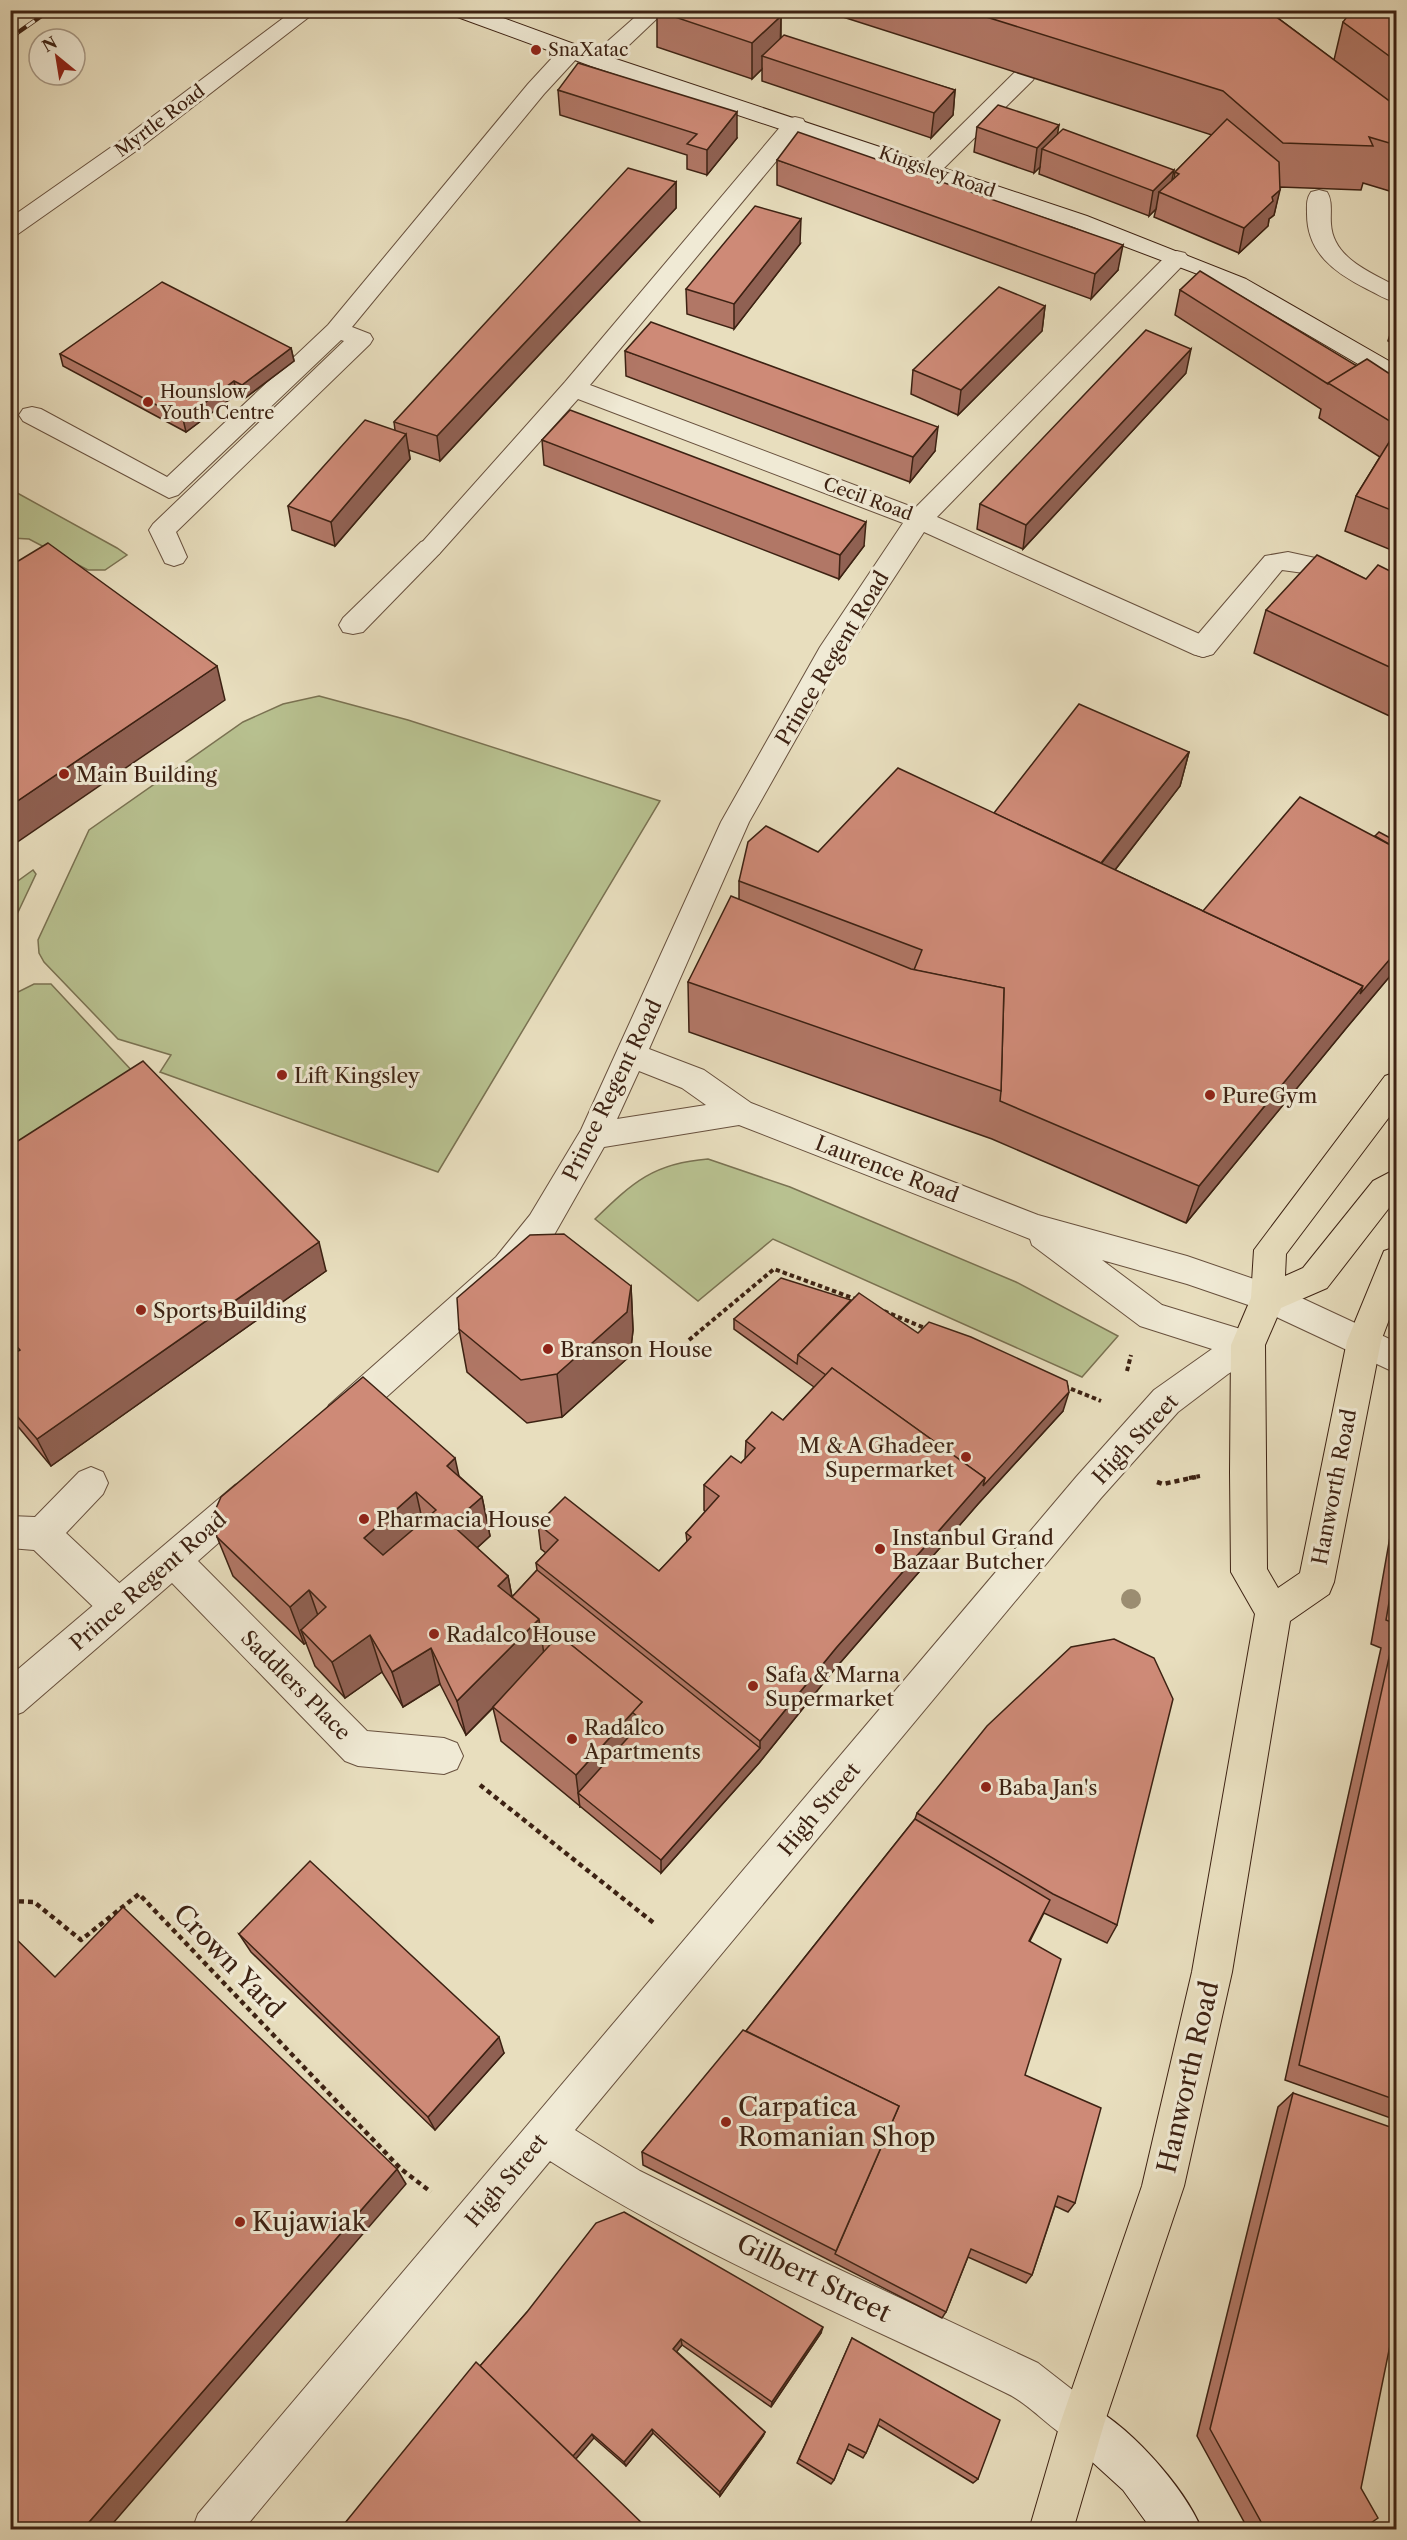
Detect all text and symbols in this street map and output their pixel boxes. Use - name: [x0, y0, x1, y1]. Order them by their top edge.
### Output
- north arrow: [27, 27, 87, 87]
- text: N: [38, 32, 61, 56]
- place label: SnaXatac: [548, 39, 629, 61]
- marker: SnaXatac: [529, 43, 543, 57]
- street label: Myrtle Road: [111, 80, 209, 162]
- street label: Kingsley Road: [876, 142, 998, 202]
- place label: Hounslow Youth Centre: [159, 381, 274, 424]
- marker: Hounslow Youth Centre: [141, 395, 155, 409]
- street label: Cecil Road: [820, 473, 916, 525]
- street label: Prince Regent Road: [770, 566, 894, 750]
- place label: Main Building: [76, 762, 218, 787]
- marker: Main Building: [57, 767, 71, 781]
- street label: Prince Regent Road: [557, 995, 667, 1185]
- place label: Lift Kingsley: [294, 1063, 420, 1088]
- marker: Lift Kingsley: [275, 1068, 289, 1082]
- place label: PureGym: [1222, 1083, 1318, 1108]
- marker: PureGym: [1203, 1088, 1217, 1102]
- street label: Laurence Road: [812, 1130, 962, 1208]
- place label: Sports Building: [153, 1298, 307, 1323]
- marker: Sports Building: [134, 1303, 148, 1317]
- place label: Branson House: [560, 1337, 713, 1362]
- marker: Branson House: [541, 1342, 555, 1356]
- street label: High Street: [1087, 1388, 1183, 1489]
- street label: Hanworth Road: [1307, 1407, 1361, 1567]
- place label: M & A Ghadeer Supermarket: [799, 1433, 955, 1482]
- marker: M & A Ghadeer Supermarket: [959, 1450, 973, 1464]
- street label: Prince Regent Road: [65, 1506, 231, 1656]
- place label: Pharmacia House: [376, 1507, 552, 1532]
- marker: Pharmacia House: [357, 1512, 371, 1526]
- place label: Instanbul Grand Bazaar Butcher: [892, 1525, 1054, 1574]
- marker: Instanbul Grand Bazaar Butcher: [873, 1542, 887, 1556]
- place label: Radalco House: [446, 1622, 596, 1647]
- street label: Saddlers Place: [236, 1625, 356, 1745]
- marker: Radalco House: [427, 1627, 441, 1641]
- place label: Safa & Marna Supermarket: [765, 1662, 901, 1711]
- marker: Safa & Marna Supermarket: [746, 1679, 760, 1693]
- place label: Radalco Apartments: [583, 1715, 701, 1764]
- marker: Radalco Apartments: [565, 1732, 579, 1746]
- street label: High Street: [773, 1757, 865, 1861]
- place label: Baba Jan's: [998, 1775, 1097, 1800]
- marker: Baba Jan's: [979, 1780, 993, 1794]
- street label: Crown Yard: [167, 1897, 291, 2025]
- street label: Hanworth Road: [1150, 1978, 1226, 2176]
- place label: Carpatica Romanian Shop: [738, 2091, 936, 2153]
- marker: Carpatica Romanian Shop: [719, 2115, 733, 2129]
- street label: High Street: [460, 2128, 552, 2232]
- place label: Kujawiak: [252, 2206, 368, 2238]
- marker: Kujawiak: [233, 2215, 247, 2229]
- street label: Gilbert Street: [732, 2227, 897, 2329]

